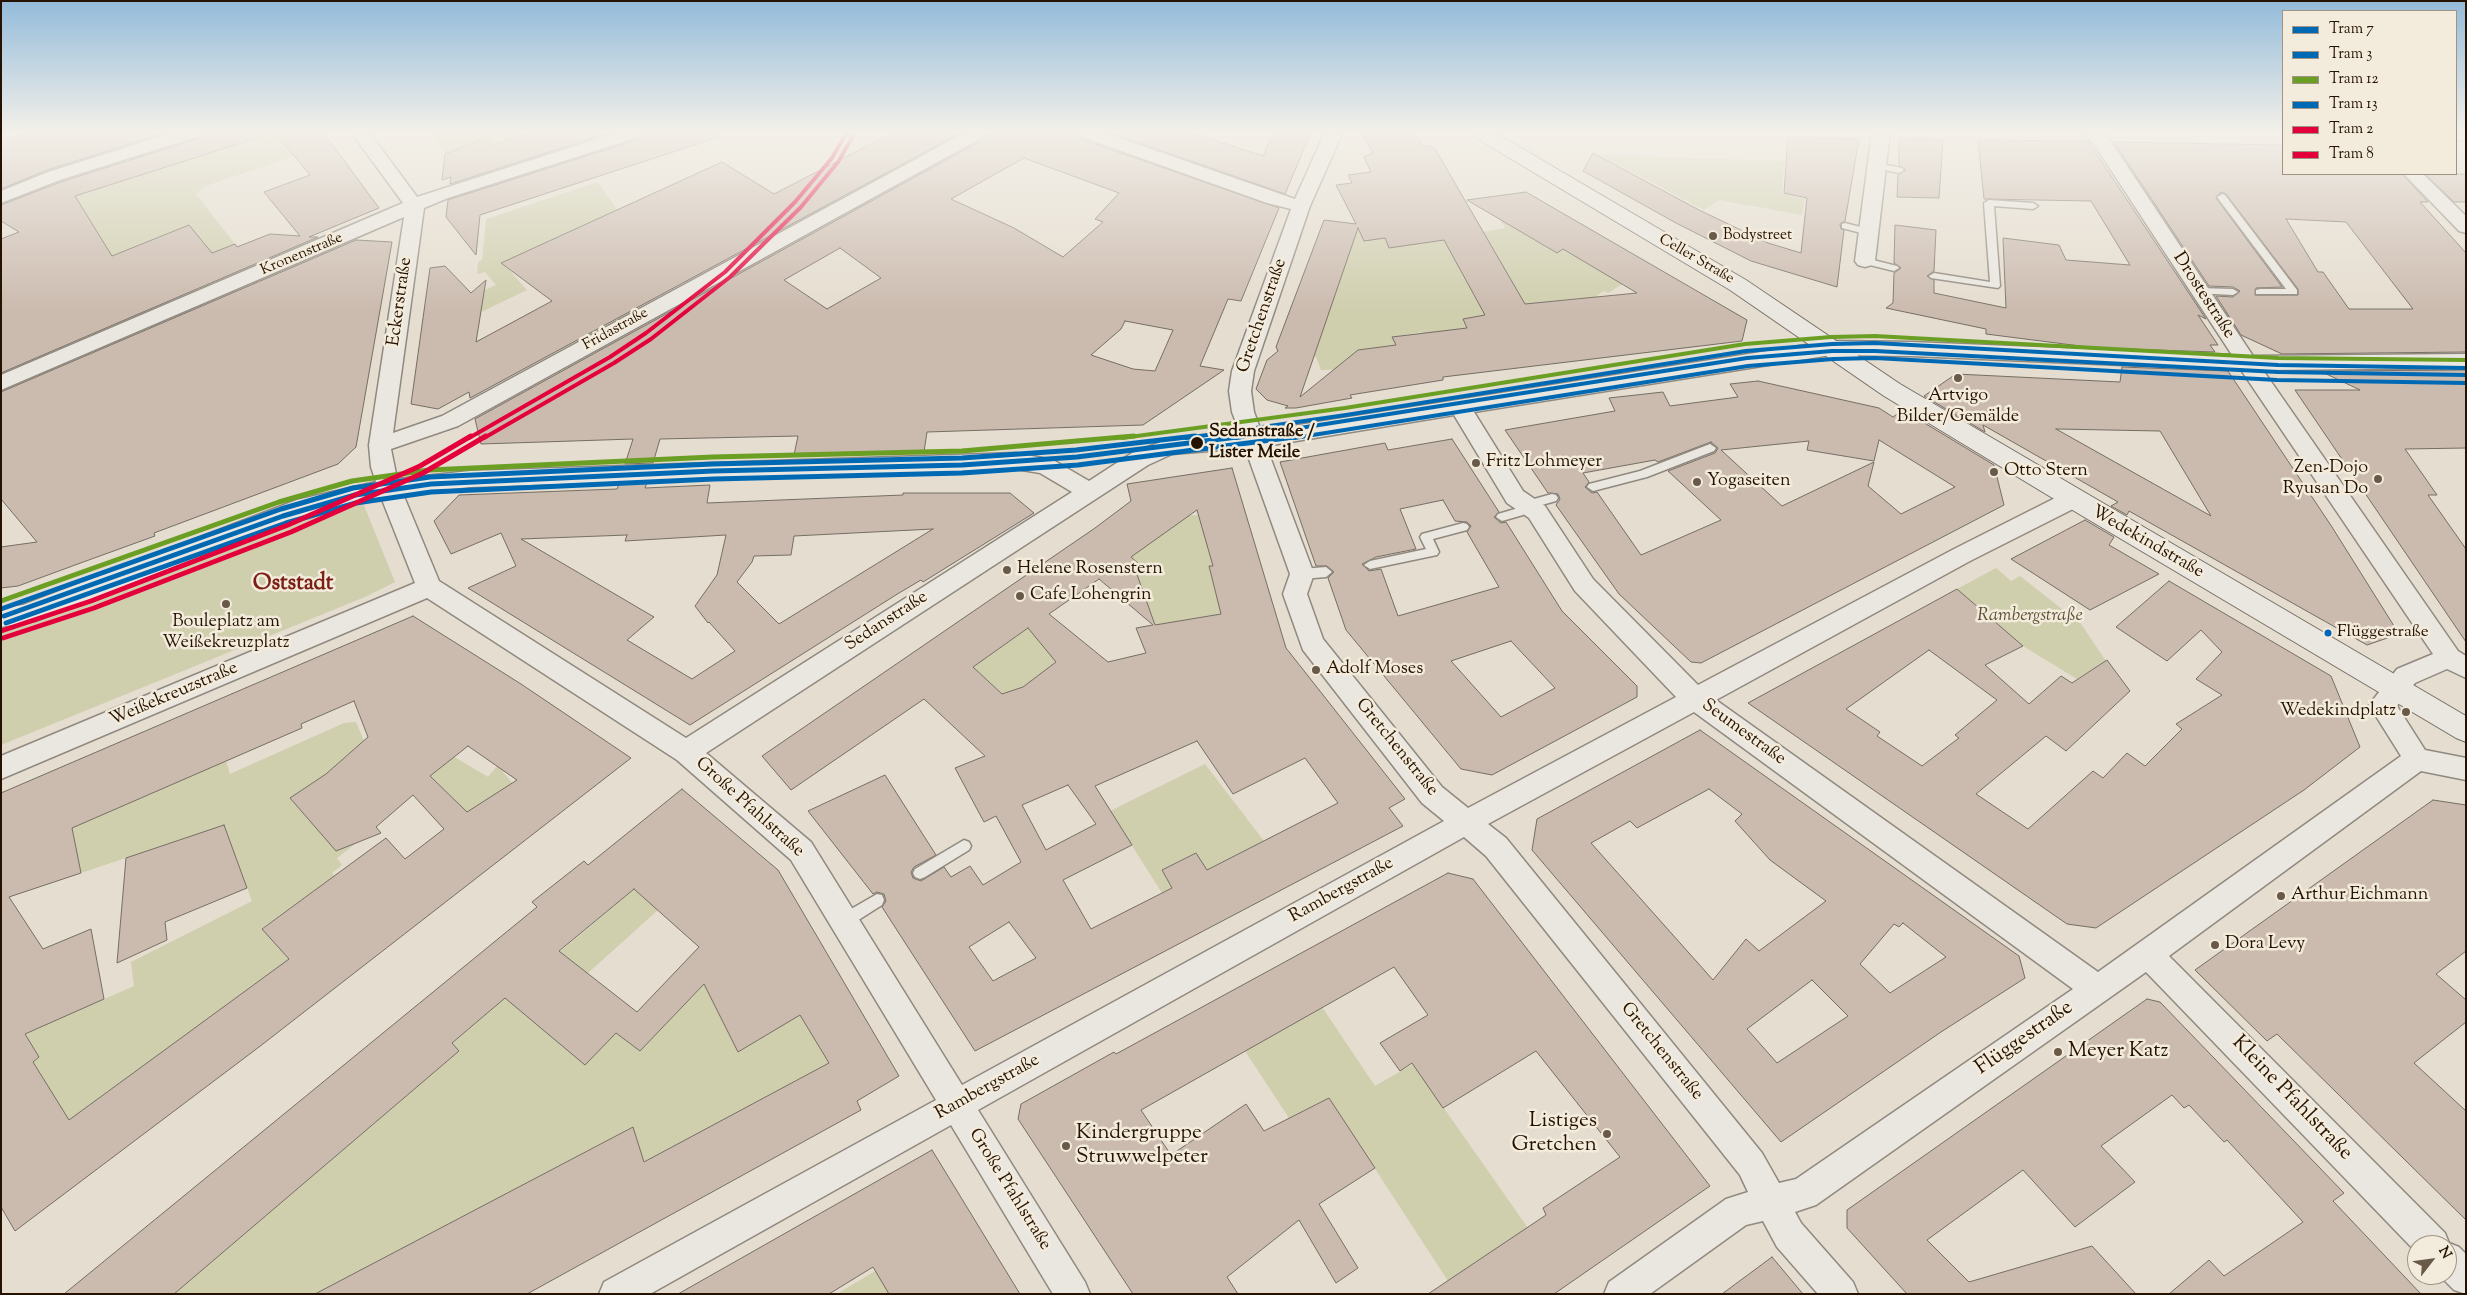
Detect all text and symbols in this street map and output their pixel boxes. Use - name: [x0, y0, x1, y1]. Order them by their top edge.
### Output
- legend: [2282, 10, 2457, 175]
- text: Tram 7: [2329, 19, 2374, 40]
- text: Tram 3: [2329, 44, 2372, 65]
- text: Tram 12: [2329, 69, 2379, 90]
- text: Tram 13: [2329, 94, 2378, 115]
- text: Tram 2: [2329, 119, 2373, 140]
- text: Tram 8: [2329, 144, 2374, 165]
- place label: Bodystreet: [1723, 227, 1792, 245]
- street label: Kronenstraße: [258, 230, 346, 280]
- marker: Bodystreet: [1707, 230, 1719, 242]
- street label: Celler Straße: [1655, 231, 1737, 289]
- street label: Drostestraße: [2167, 249, 2239, 343]
- street label: Eckerstraße: [384, 256, 418, 348]
- street label: Gretchenstraße: [1233, 256, 1293, 376]
- street label: Fridastraße: [580, 305, 652, 355]
- marker: Artvigo Bilder/Gemälde: [1952, 372, 1964, 384]
- place label: Artvigo Bilder/Gemälde: [1897, 386, 2019, 428]
- place label: Sedanstraße / Lister Meile: [1209, 422, 1315, 464]
- marker: Sedanstraße / Lister Meile: [1189, 435, 1205, 451]
- place label: Fritz Lohmeyer: [1486, 452, 1602, 474]
- marker: Fritz Lohmeyer: [1470, 457, 1482, 469]
- place label: Zen-Dojo Ryusan Do: [2283, 458, 2368, 500]
- place label: Otto Stern: [2004, 461, 2088, 483]
- marker: Otto Stern: [1988, 466, 2000, 478]
- place label: Yogaseiten: [1707, 471, 1791, 493]
- marker: Zen-Dojo Ryusan Do: [2372, 473, 2384, 485]
- marker: Yogaseiten: [1691, 476, 1703, 488]
- street label: Wedekindstraße: [2087, 502, 2207, 584]
- place label: Helene Rosenstern: [1017, 559, 1163, 581]
- marker: Helene Rosenstern: [1001, 564, 1013, 576]
- district label: Oststadt: [253, 572, 333, 598]
- place label: Cafe Lohengrin: [1030, 585, 1152, 607]
- street label: Sedanstraße: [842, 587, 932, 657]
- marker: Cafe Lohengrin: [1014, 590, 1026, 602]
- marker: Bouleplatz am Weißekreuzplatz: [220, 598, 232, 610]
- park label: Rambergstraße: [1977, 606, 2083, 628]
- place label: Bouleplatz am Weißekreuzplatz: [162, 612, 290, 654]
- place label: Flüggestraße: [2337, 623, 2429, 643]
- marker: Flüggestraße: [2323, 628, 2333, 638]
- street label: Weißekreuzstraße: [107, 658, 241, 732]
- place label: Adolf Moses: [1326, 659, 1423, 681]
- marker: Adolf Moses: [1310, 664, 1322, 676]
- street label: Gretchenstraße: [1350, 695, 1442, 801]
- street label: Seumestraße: [1697, 695, 1789, 771]
- place label: Wedekindplatz: [2280, 701, 2396, 723]
- marker: Wedekindplatz: [2400, 706, 2412, 718]
- street label: Große Pfahlstraße: [690, 753, 808, 863]
- street label: Rambergstraße: [1286, 853, 1398, 929]
- place label: Arthur Eichmann: [2291, 885, 2428, 907]
- marker: Arthur Eichmann: [2275, 890, 2287, 902]
- place label: Dora Levy: [2225, 934, 2305, 956]
- marker: Dora Levy: [2209, 939, 2221, 951]
- street label: Flüggestraße: [1971, 996, 2079, 1082]
- street label: Gretchenstraße: [1615, 999, 1707, 1105]
- street label: Kleine Pfahlstraße: [2225, 1031, 2357, 1167]
- place label: Meyer Katz: [2068, 1039, 2168, 1065]
- marker: Meyer Katz: [2052, 1046, 2064, 1058]
- street label: Rambergstraße: [932, 1050, 1044, 1126]
- place label: Listiges Gretchen: [1511, 1109, 1597, 1159]
- place label: Kindergruppe Struwwelpeter: [1076, 1121, 1208, 1171]
- street label: Große Pfahlstraße: [963, 1125, 1055, 1255]
- marker: Listiges Gretchen: [1601, 1128, 1613, 1140]
- marker: Kindergruppe Struwwelpeter: [1060, 1140, 1072, 1152]
- north arrow: [2407, 1235, 2457, 1285]
- text: N: [2433, 1243, 2456, 1263]

